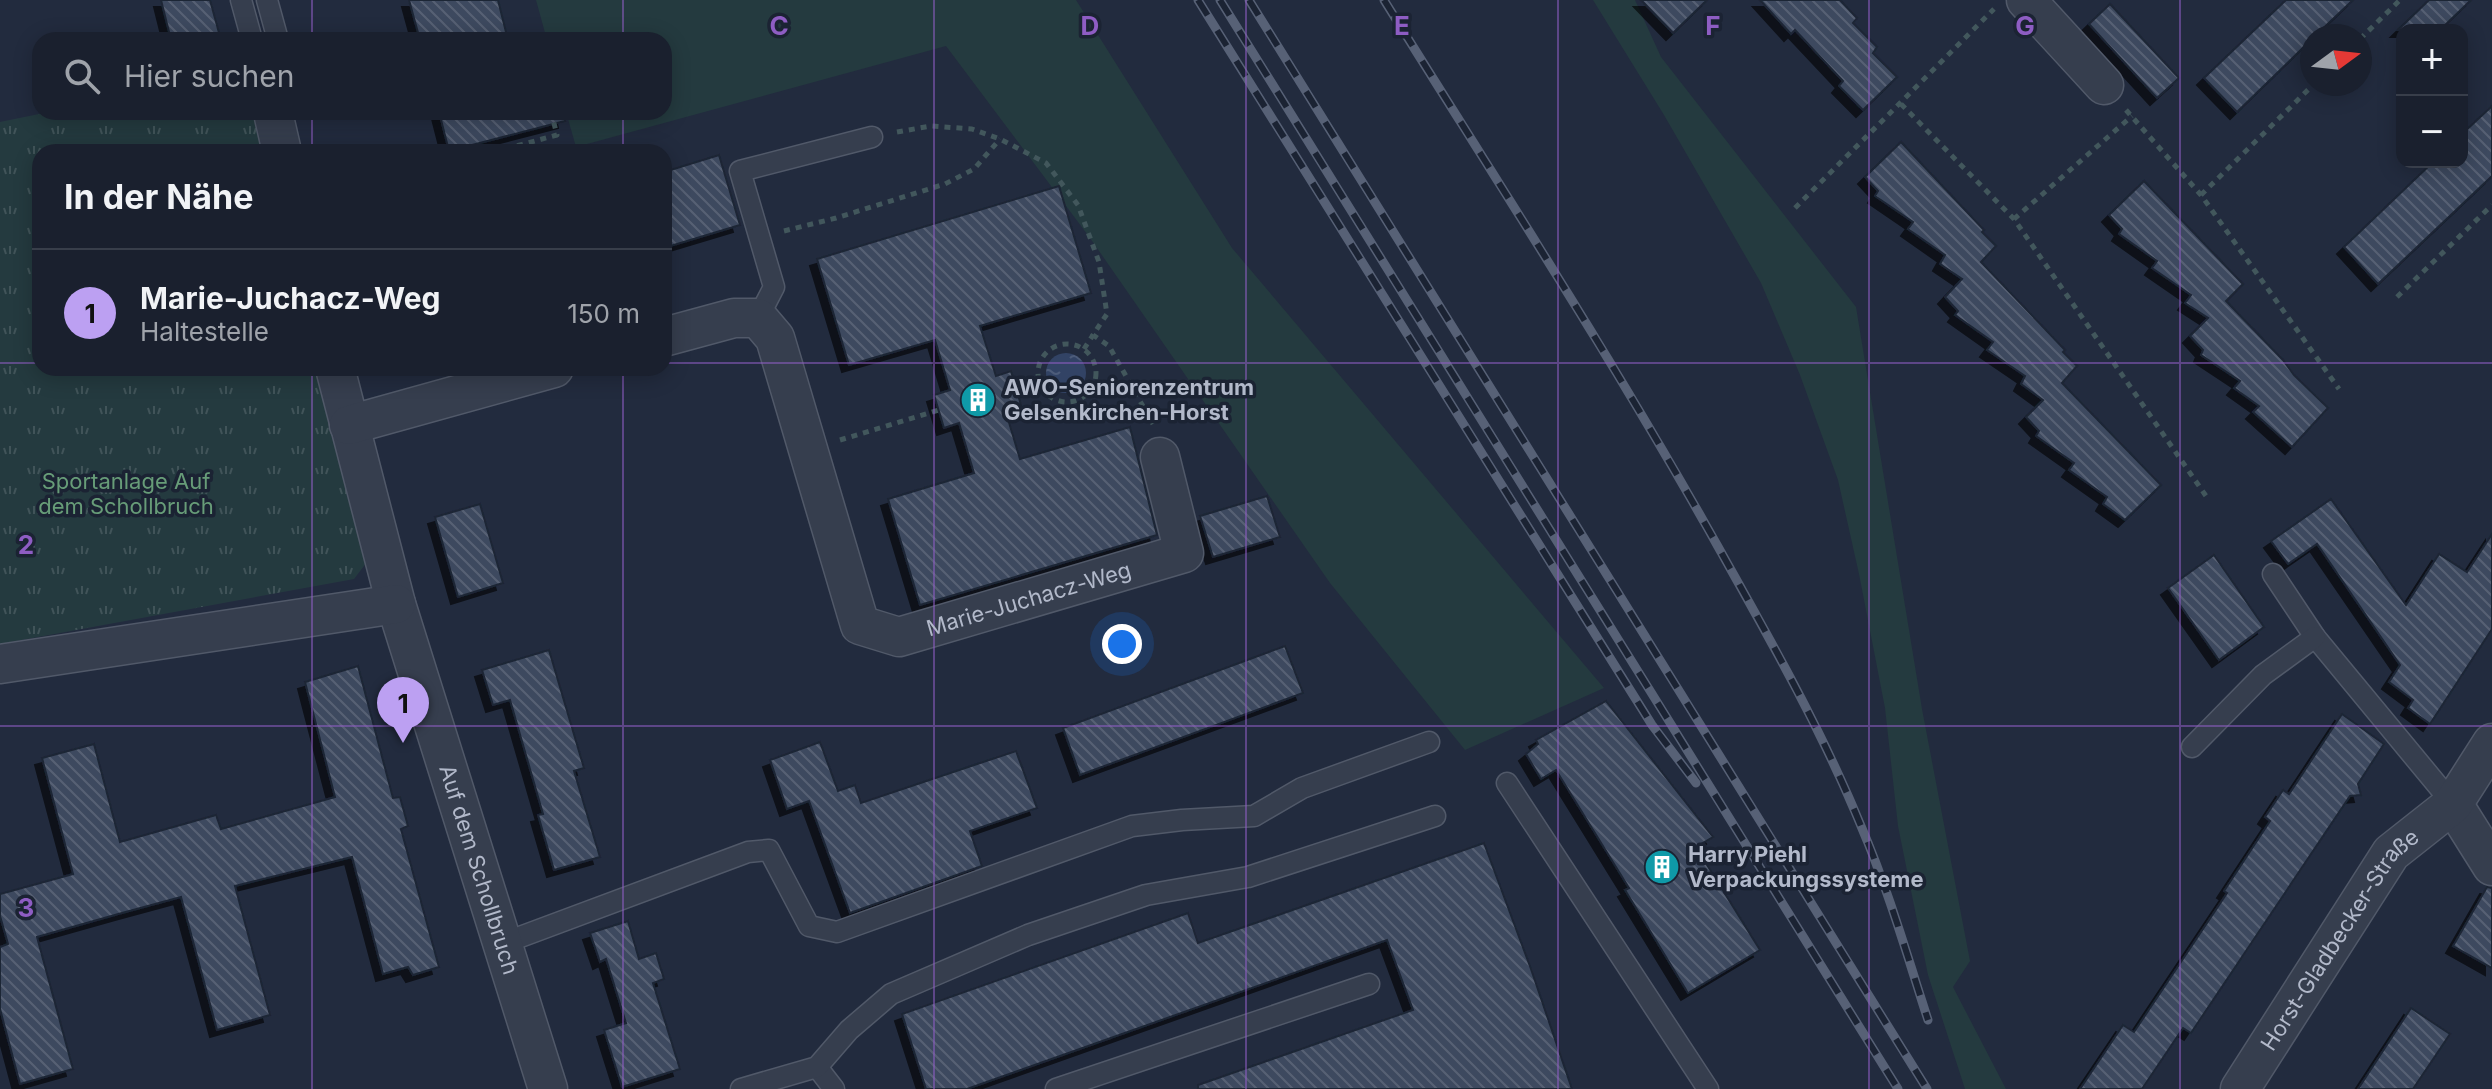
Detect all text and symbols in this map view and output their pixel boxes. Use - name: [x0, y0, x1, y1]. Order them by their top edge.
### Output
- text: C: [769, 10, 789, 41]
- text: D: [1081, 10, 1099, 41]
- text: E: [1394, 10, 1410, 41]
- text: F: [1705, 10, 1721, 41]
- text: G: [2015, 10, 2035, 41]
- north arrow: [2300, 24, 2372, 96]
- map controls: [2396, 24, 2468, 168]
- button: +: [2396, 24, 2468, 96]
- search box: [32, 32, 672, 120]
- icon: search: [60, 54, 104, 98]
- text: Hier suchen: [124, 58, 294, 94]
- button: −: [2396, 96, 2468, 168]
- text: In der Nähe: [64, 176, 253, 217]
- text: Marie-Juchacz-Weg: [140, 280, 440, 316]
- text: 1: [84, 298, 96, 329]
- text: 150 m: [567, 298, 640, 329]
- text: Haltestelle: [140, 316, 269, 347]
- place label: AWO-Seniorenzentrum Gelsenkirchen-Horst: [1004, 374, 1254, 425]
- building icon: AWO-Seniorenzentrum Gelsenkirchen-Horst: [959, 381, 997, 419]
- park label: Sportanlage Auf dem Schollbruch: [38, 468, 214, 519]
- text: 2: [18, 529, 34, 560]
- street label: Marie-Juchacz-Weg: [923, 556, 1134, 641]
- your location: [1102, 624, 1142, 664]
- pin: 1: [377, 677, 429, 743]
- street label: Auf dem Schollbruch: [434, 761, 524, 978]
- street label: Horst-Gladbecker-Straße: [2255, 823, 2424, 1055]
- place label: Harry Piehl Verpackungssysteme: [1688, 841, 1924, 892]
- building icon: Harry Piehl Verpackungssysteme: [1643, 848, 1681, 886]
- text: 3: [18, 892, 34, 923]

